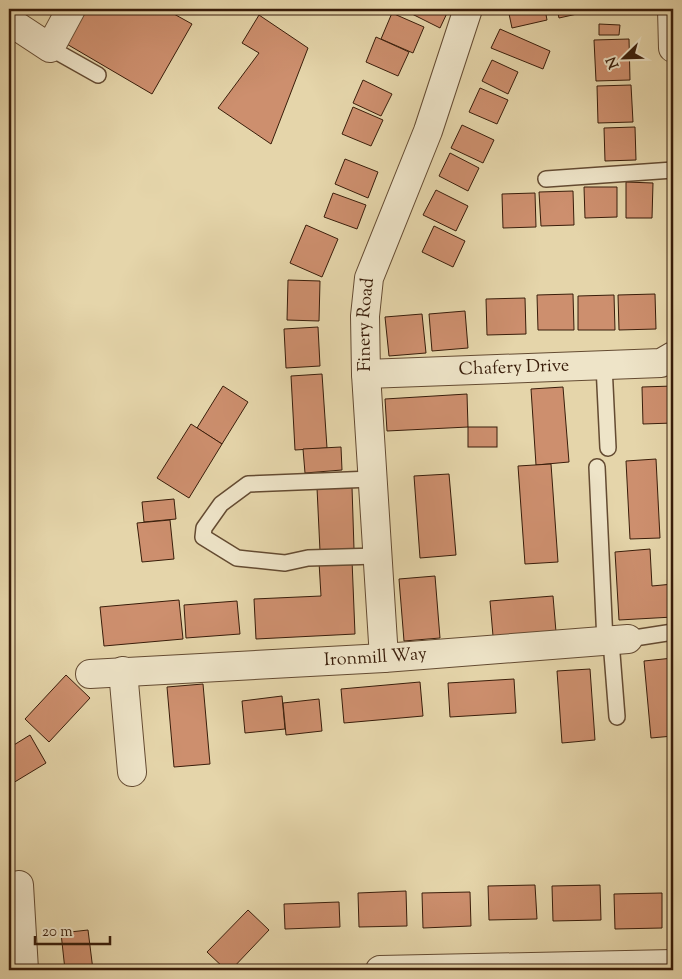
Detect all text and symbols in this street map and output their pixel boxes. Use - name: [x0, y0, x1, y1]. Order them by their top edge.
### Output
- north arrow: [600, 32, 650, 82]
- text: N: [602, 53, 625, 71]
- street label: Finery Road: [352, 277, 382, 372]
- street label: Chafery Drive: [458, 353, 570, 384]
- street label: Ironmill Way: [323, 642, 428, 674]
- scale bar: [35, 914, 110, 946]
- text: 20 m: [42, 922, 73, 943]

